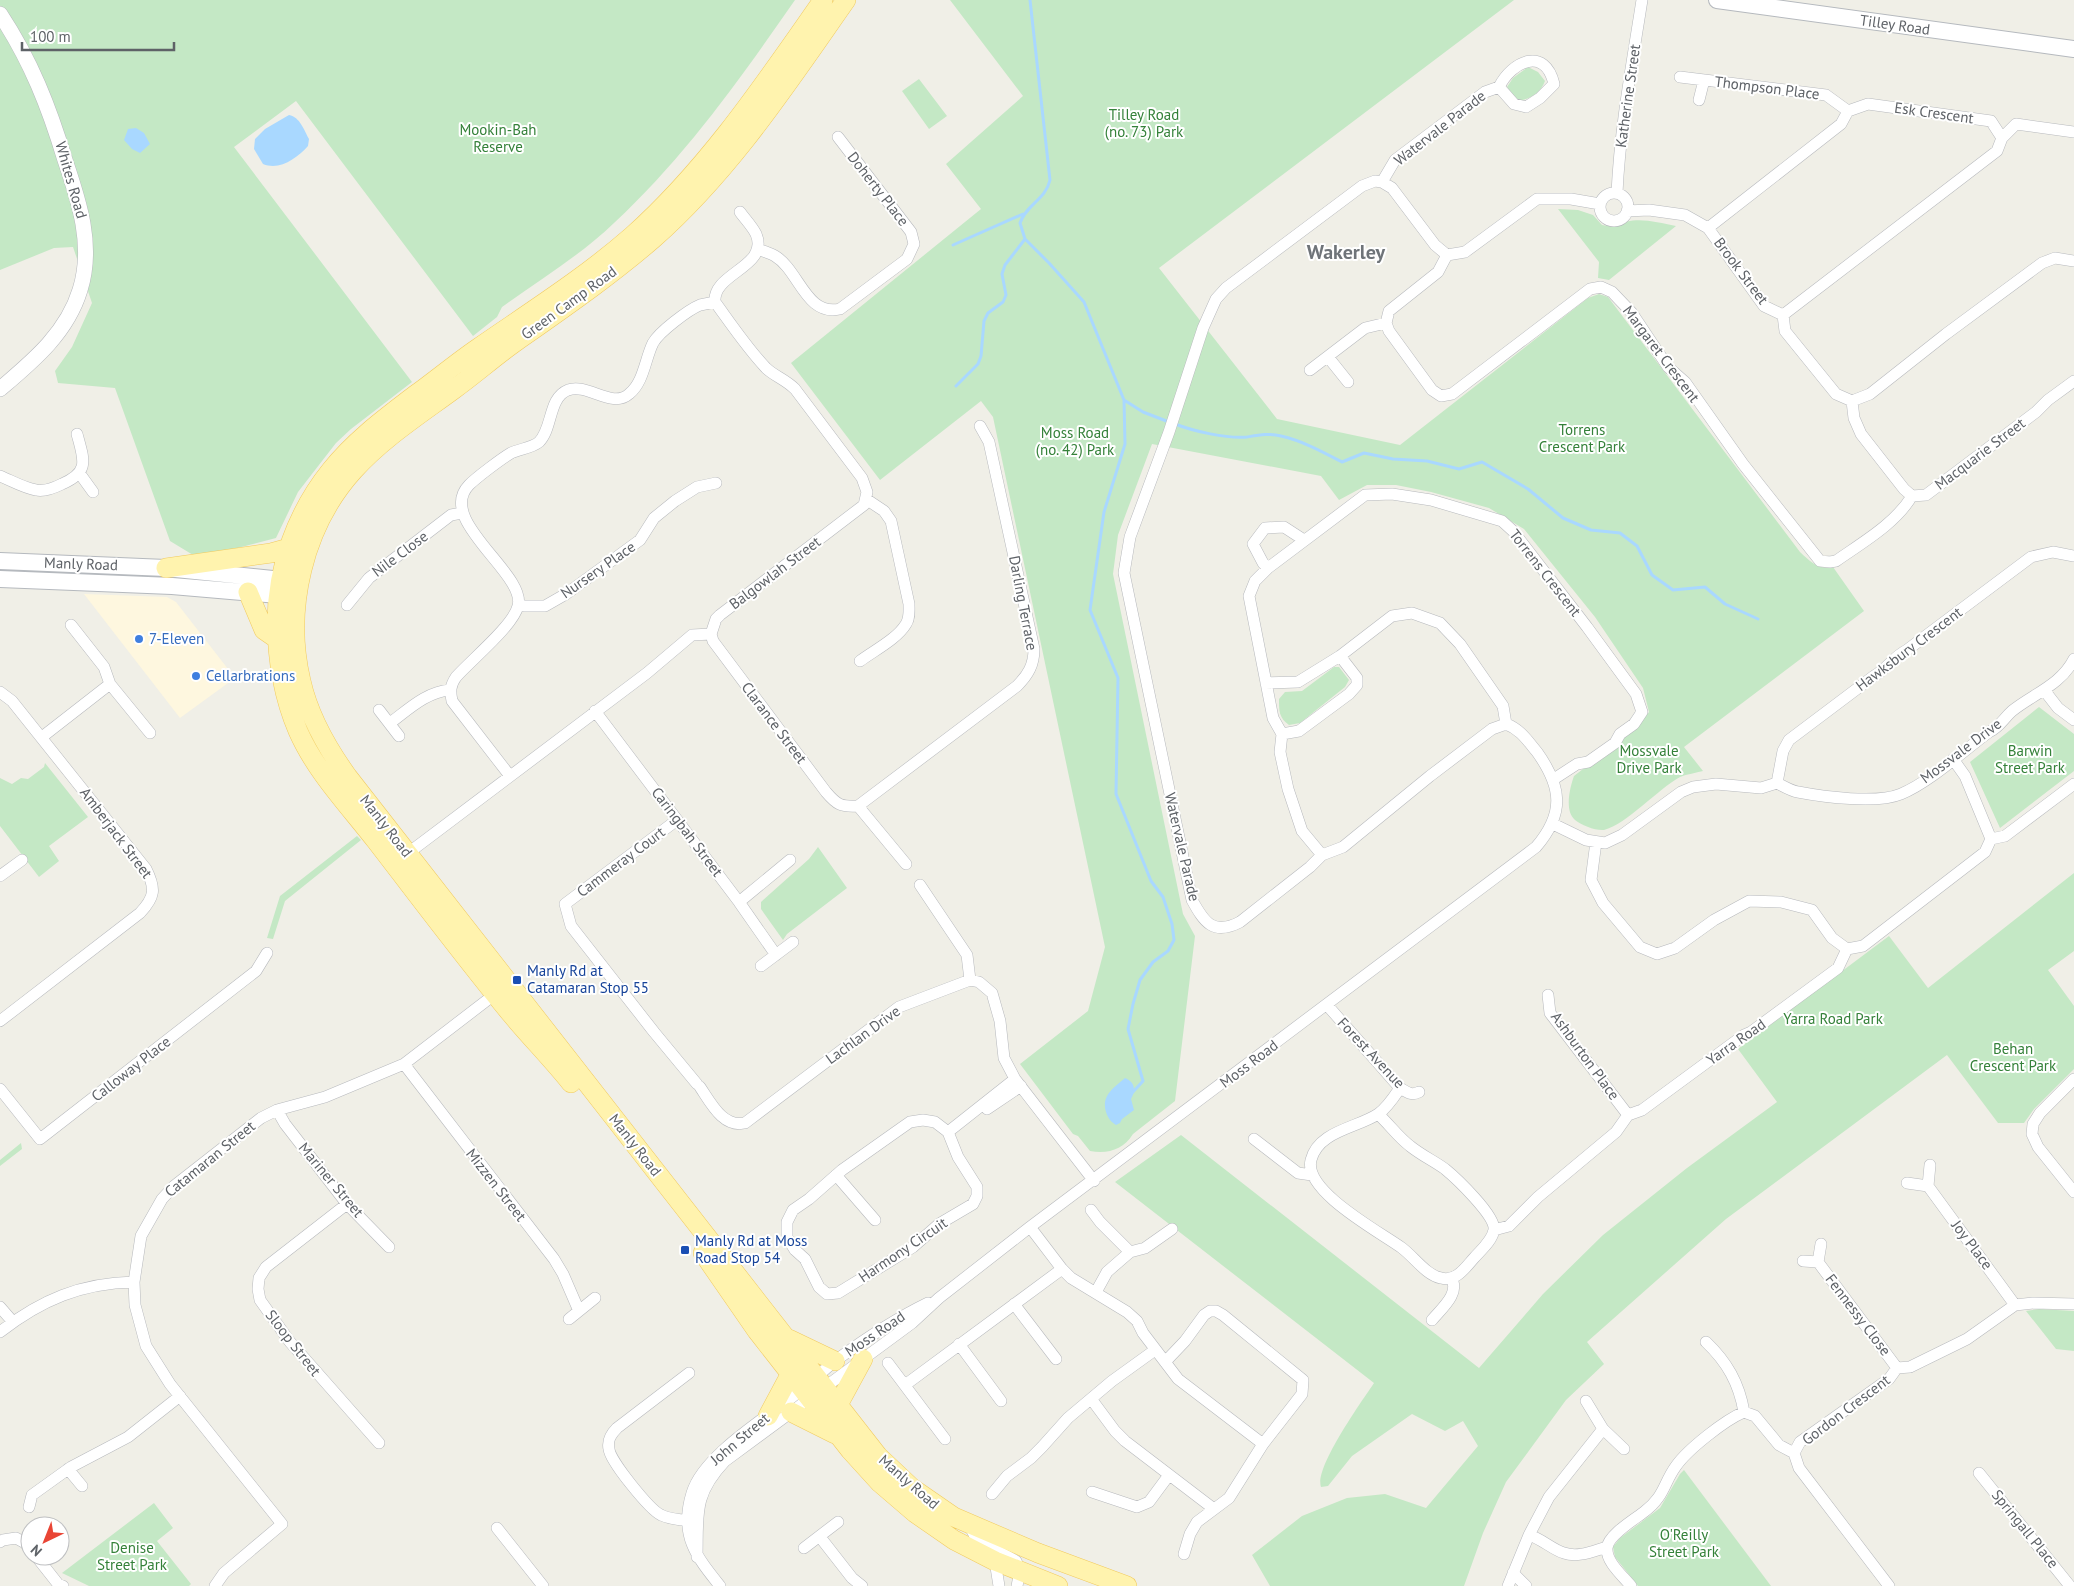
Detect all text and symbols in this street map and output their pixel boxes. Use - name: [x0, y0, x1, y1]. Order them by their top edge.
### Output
- street label: Tilley Road: [1859, 10, 1931, 39]
- scale bar: [22, 20, 175, 52]
- text: 100 m: [30, 27, 71, 46]
- street label: Katherine Street: [1611, 43, 1644, 149]
- street label: Thompson Place: [1713, 72, 1821, 103]
- street label: Watervale Parade: [1390, 86, 1489, 169]
- street label: Esk Crescent: [1893, 98, 1975, 127]
- park label: Tilley Road (no. 73) Park: [1105, 105, 1184, 141]
- park label: Mookin-Bah Reserve: [459, 120, 537, 156]
- street label: Whites Road: [51, 139, 92, 221]
- street label: Doherty Place: [844, 148, 913, 230]
- street label: Brook Street: [1710, 233, 1773, 308]
- district label: Wakerley: [1307, 239, 1386, 265]
- street label: Green Camp Road: [517, 262, 620, 344]
- street label: Margaret Crescent: [1619, 302, 1704, 406]
- street label: Macquarie Street: [1931, 413, 2029, 494]
- park label: Torrens Crescent Park: [1539, 420, 1626, 456]
- park label: Moss Road (no. 42) Park: [1036, 423, 1115, 459]
- street label: Torrens Crescent: [1505, 525, 1585, 620]
- street label: Nile Close: [368, 526, 431, 581]
- street label: Balgowlah Street: [725, 532, 824, 613]
- street label: Nursery Place: [557, 537, 639, 602]
- street label: Manly Road: [44, 553, 118, 574]
- street label: Darling Terrace: [1005, 554, 1042, 652]
- street label: Hawksbury Crescent: [1852, 602, 1966, 695]
- place label: 7-Eleven: [149, 629, 204, 648]
- marker: 7-Eleven: [133, 633, 145, 645]
- place label: Cellarbrations: [206, 666, 295, 685]
- marker: Cellarbrations: [190, 670, 202, 682]
- street label: Clarance Street: [737, 678, 811, 767]
- street label: Mossvale Drive: [1916, 714, 2005, 787]
- park label: Mossvale Drive Park: [1616, 741, 1682, 777]
- park label: Barwin Street Park: [1995, 741, 2066, 777]
- street label: Amberjack Street: [76, 783, 157, 882]
- street label: Caringbah Street: [648, 783, 727, 880]
- street label: Manly Road: [356, 791, 417, 861]
- street label: Watervale Parade: [1161, 791, 1204, 903]
- street label: Cammeray Court: [573, 822, 669, 901]
- place label: Manly Rd at Catamaran Stop 55: [527, 961, 649, 997]
- marker: Manly Rd at Catamaran Stop 55: [511, 974, 523, 986]
- street label: Lachlan Drive: [822, 1001, 904, 1068]
- street label: Ashburton Place: [1547, 1008, 1624, 1104]
- park label: Yarra Road Park: [1783, 1009, 1884, 1028]
- street label: Forest Avenue: [1334, 1013, 1409, 1092]
- street label: Yarra Road: [1702, 1014, 1769, 1069]
- street label: Calloway Place: [87, 1032, 174, 1106]
- street label: Moss Road: [1216, 1035, 1282, 1092]
- park label: Behan Crescent Park: [1970, 1039, 2057, 1075]
- street label: Manly Road: [605, 1110, 666, 1180]
- street label: Catamaran Street: [161, 1116, 259, 1201]
- street label: Mariner Street: [295, 1138, 368, 1221]
- street label: Mizzen Street: [462, 1144, 531, 1225]
- street label: Harmony Circuit: [855, 1213, 951, 1286]
- street label: Joy Place: [1947, 1215, 1997, 1273]
- place label: Manly Rd at Moss Road Stop 54: [695, 1231, 807, 1267]
- marker: Manly Rd at Moss Road Stop 54: [679, 1244, 691, 1256]
- street label: Fennessy Close: [1821, 1270, 1895, 1359]
- street label: Sloop Street: [262, 1306, 325, 1380]
- street label: Moss Road: [841, 1307, 908, 1361]
- street label: Gordon Crescent: [1798, 1370, 1893, 1449]
- street label: John Street: [706, 1408, 773, 1469]
- street label: Manly Road: [875, 1450, 944, 1513]
- street label: Springall Place: [1988, 1485, 2063, 1572]
- north arrow: [20, 1516, 70, 1566]
- park label: O'Reilly Street Park: [1649, 1525, 1720, 1561]
- park label: Denise Street Park: [97, 1538, 168, 1574]
- text: N: [27, 1541, 46, 1560]

